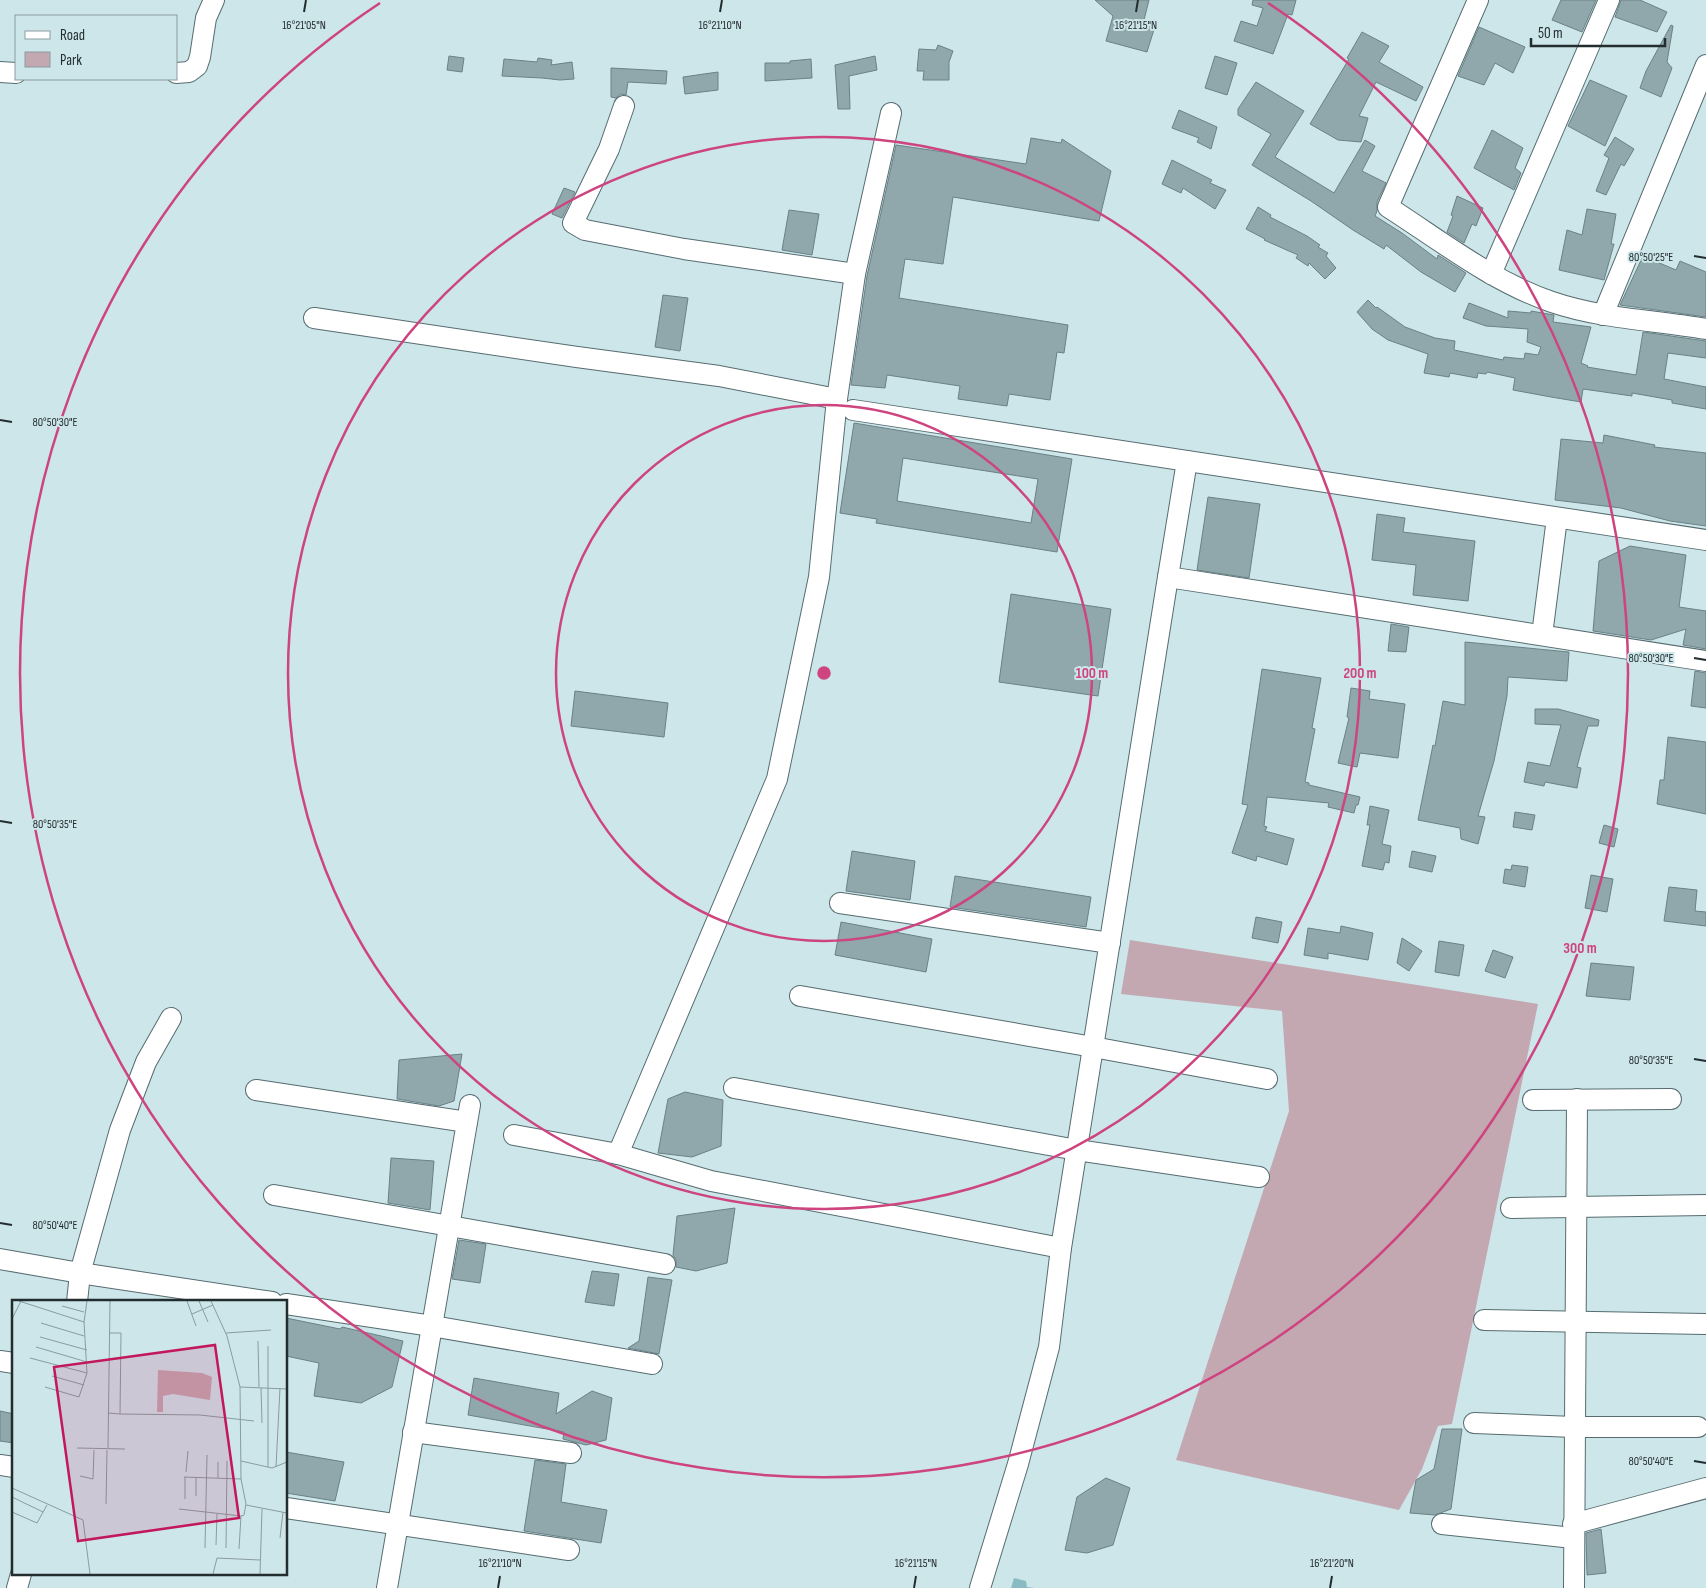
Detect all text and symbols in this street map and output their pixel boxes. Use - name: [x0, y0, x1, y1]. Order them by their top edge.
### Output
- legend: [15, 15, 178, 80]
- scale bar: [1531, 15, 1665, 47]
- text: 16°21'05"N: [282, 18, 326, 33]
- text: 16°21'10"N: [698, 18, 742, 33]
- text: 16°21'15"N: [1115, 18, 1157, 33]
- text: 50 m: [1538, 24, 1563, 43]
- text: Road: [60, 26, 85, 45]
- text: Park: [60, 51, 82, 70]
- text: 80°50'25"E: [1629, 250, 1673, 265]
- text: 80°50'30"E: [32, 415, 78, 430]
- text: 80°50'30"E: [1628, 651, 1674, 666]
- centre of rings: [815, 664, 833, 682]
- text: 100 m: [1076, 664, 1108, 683]
- text: 200 m: [1343, 664, 1377, 683]
- text: 80°50'35"E: [33, 817, 77, 832]
- text: 300 m: [1563, 939, 1597, 958]
- text: 80°50'35"E: [1629, 1053, 1673, 1068]
- text: 80°50'40"E: [32, 1218, 78, 1233]
- inset map: [12, 1300, 288, 1576]
- text: 80°50'40"E: [1628, 1454, 1674, 1469]
- text: 16°21'10"N: [478, 1556, 522, 1571]
- text: 16°21'15"N: [895, 1556, 937, 1571]
- text: 16°21'20"N: [1310, 1556, 1354, 1571]

